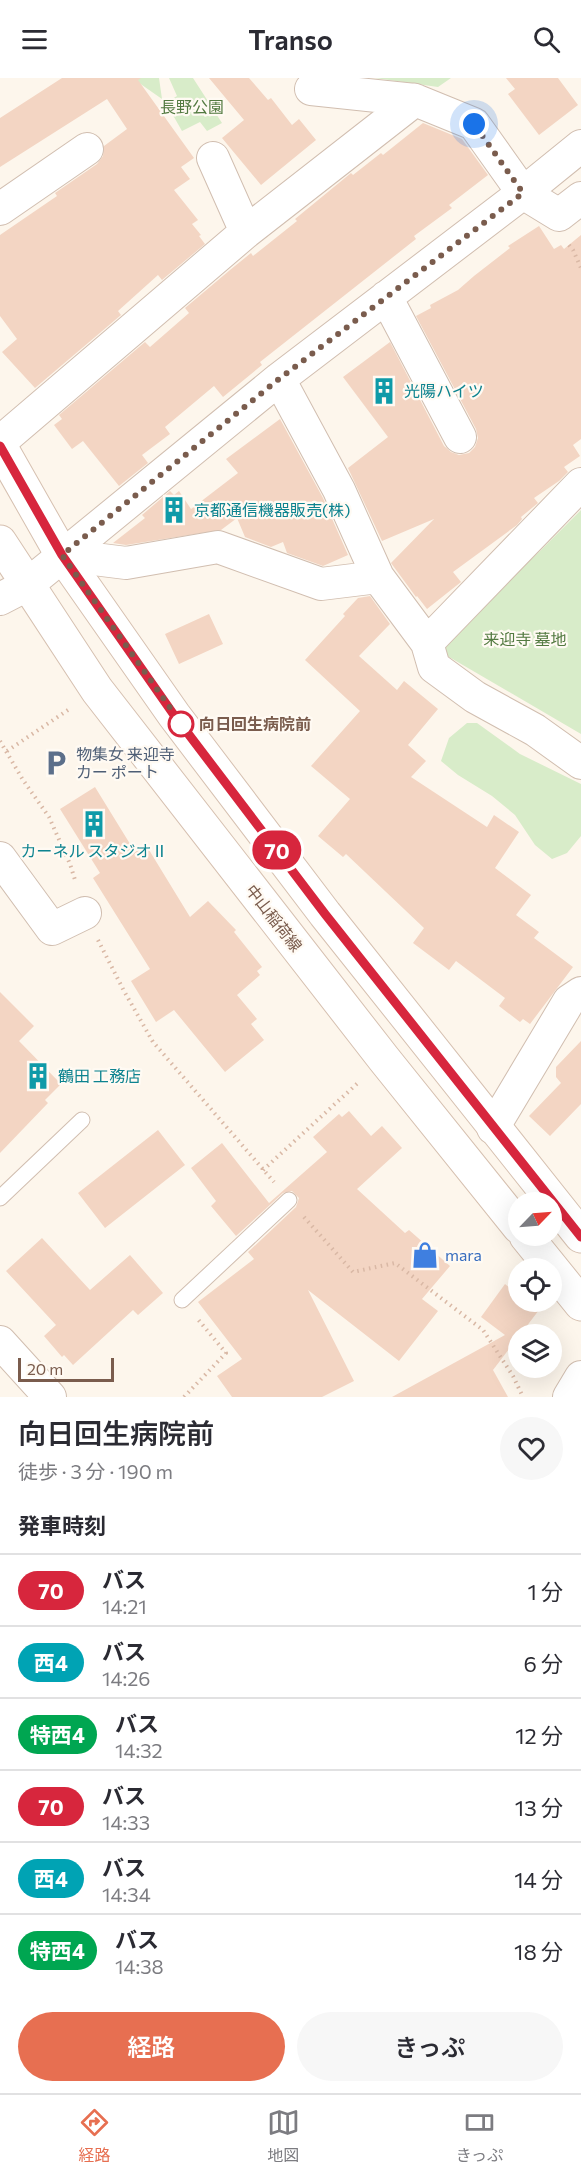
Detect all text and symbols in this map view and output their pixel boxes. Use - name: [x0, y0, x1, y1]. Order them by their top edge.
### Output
- icon: menu: [18, 23, 51, 56]
- text: Transo: [248, 23, 333, 56]
- icon: search: [530, 23, 563, 56]
- park label: 長野公園: [160, 97, 224, 116]
- your location: [459, 109, 489, 139]
- building icon: 光陽ハイツ: [369, 376, 399, 406]
- place label: 光陽ハイツ: [404, 381, 484, 400]
- building icon: 京都通信機器販売(株): [159, 495, 189, 525]
- place label: 京都通信機器販売(株): [194, 500, 350, 519]
- park label: 来迎寺 墓地: [483, 629, 567, 648]
- marker: 向日回生病院前: [168, 711, 194, 737]
- place label: 向日回生病院前: [199, 714, 311, 733]
- place label: 物集女 来迎寺 カー ポート: [76, 744, 175, 781]
- parking icon: 物集女 来迎寺 カー ポート: [41, 748, 71, 778]
- building icon: カーネル スタジオⅡ: [79, 809, 109, 839]
- line badge: 70: [250, 830, 304, 870]
- text: 70: [264, 838, 290, 863]
- place label: カーネル スタジオⅡ: [20, 841, 168, 860]
- street label: 中山稲荷線: [242, 880, 307, 955]
- building icon: 鶴田 工務店: [23, 1061, 53, 1091]
- place label: 鶴田 工務店: [58, 1066, 141, 1085]
- north arrow: [508, 1192, 562, 1246]
- map controls: [508, 1192, 562, 1378]
- shop icon: mara: [410, 1240, 440, 1270]
- place label: mara: [445, 1245, 482, 1264]
- button: locate: [508, 1258, 562, 1312]
- button: layers: [508, 1324, 562, 1378]
- scale bar: [18, 1355, 114, 1382]
- text: 20 m: [27, 1359, 63, 1378]
- text: 向日回生病院前: [18, 1416, 214, 1450]
- button: heart: [500, 1417, 563, 1480]
- text: 徒歩 · 3 分 · 190 m: [18, 1459, 173, 1483]
- text: 発車時刻: [18, 1512, 106, 1539]
- text: バス: [102, 1566, 146, 1593]
- text: 70: [38, 1578, 64, 1603]
- text: 1 分: [527, 1578, 563, 1605]
- text: 14:21: [102, 1594, 147, 1618]
- text: バス: [102, 1638, 146, 1665]
- text: 西4: [34, 1650, 68, 1675]
- text: 6 分: [523, 1650, 563, 1677]
- text: 14:26: [102, 1666, 150, 1690]
- text: バス: [115, 1710, 159, 1737]
- text: 特西4: [30, 1722, 85, 1747]
- text: 12 分: [515, 1722, 563, 1749]
- text: 14:32: [115, 1738, 163, 1762]
- text: バス: [102, 1782, 146, 1809]
- text: 70: [38, 1794, 64, 1819]
- text: 13 分: [515, 1794, 563, 1821]
- text: 14:33: [102, 1810, 150, 1834]
- text: バス: [102, 1854, 146, 1881]
- text: 西4: [34, 1866, 68, 1891]
- text: 14 分: [514, 1866, 563, 1893]
- text: 14:34: [102, 1882, 151, 1906]
- text: バス: [115, 1926, 159, 1953]
- text: 特西4: [30, 1938, 85, 1963]
- text: 18 分: [514, 1938, 563, 1965]
- text: 14:38: [115, 1954, 164, 1978]
- button: 経路: [18, 2012, 285, 2081]
- button: きっぷ: [297, 2012, 563, 2081]
- tab: 経路: [78, 2106, 111, 2166]
- tab: 地図: [267, 2106, 300, 2166]
- tab: きっぷ: [456, 2106, 503, 2166]

